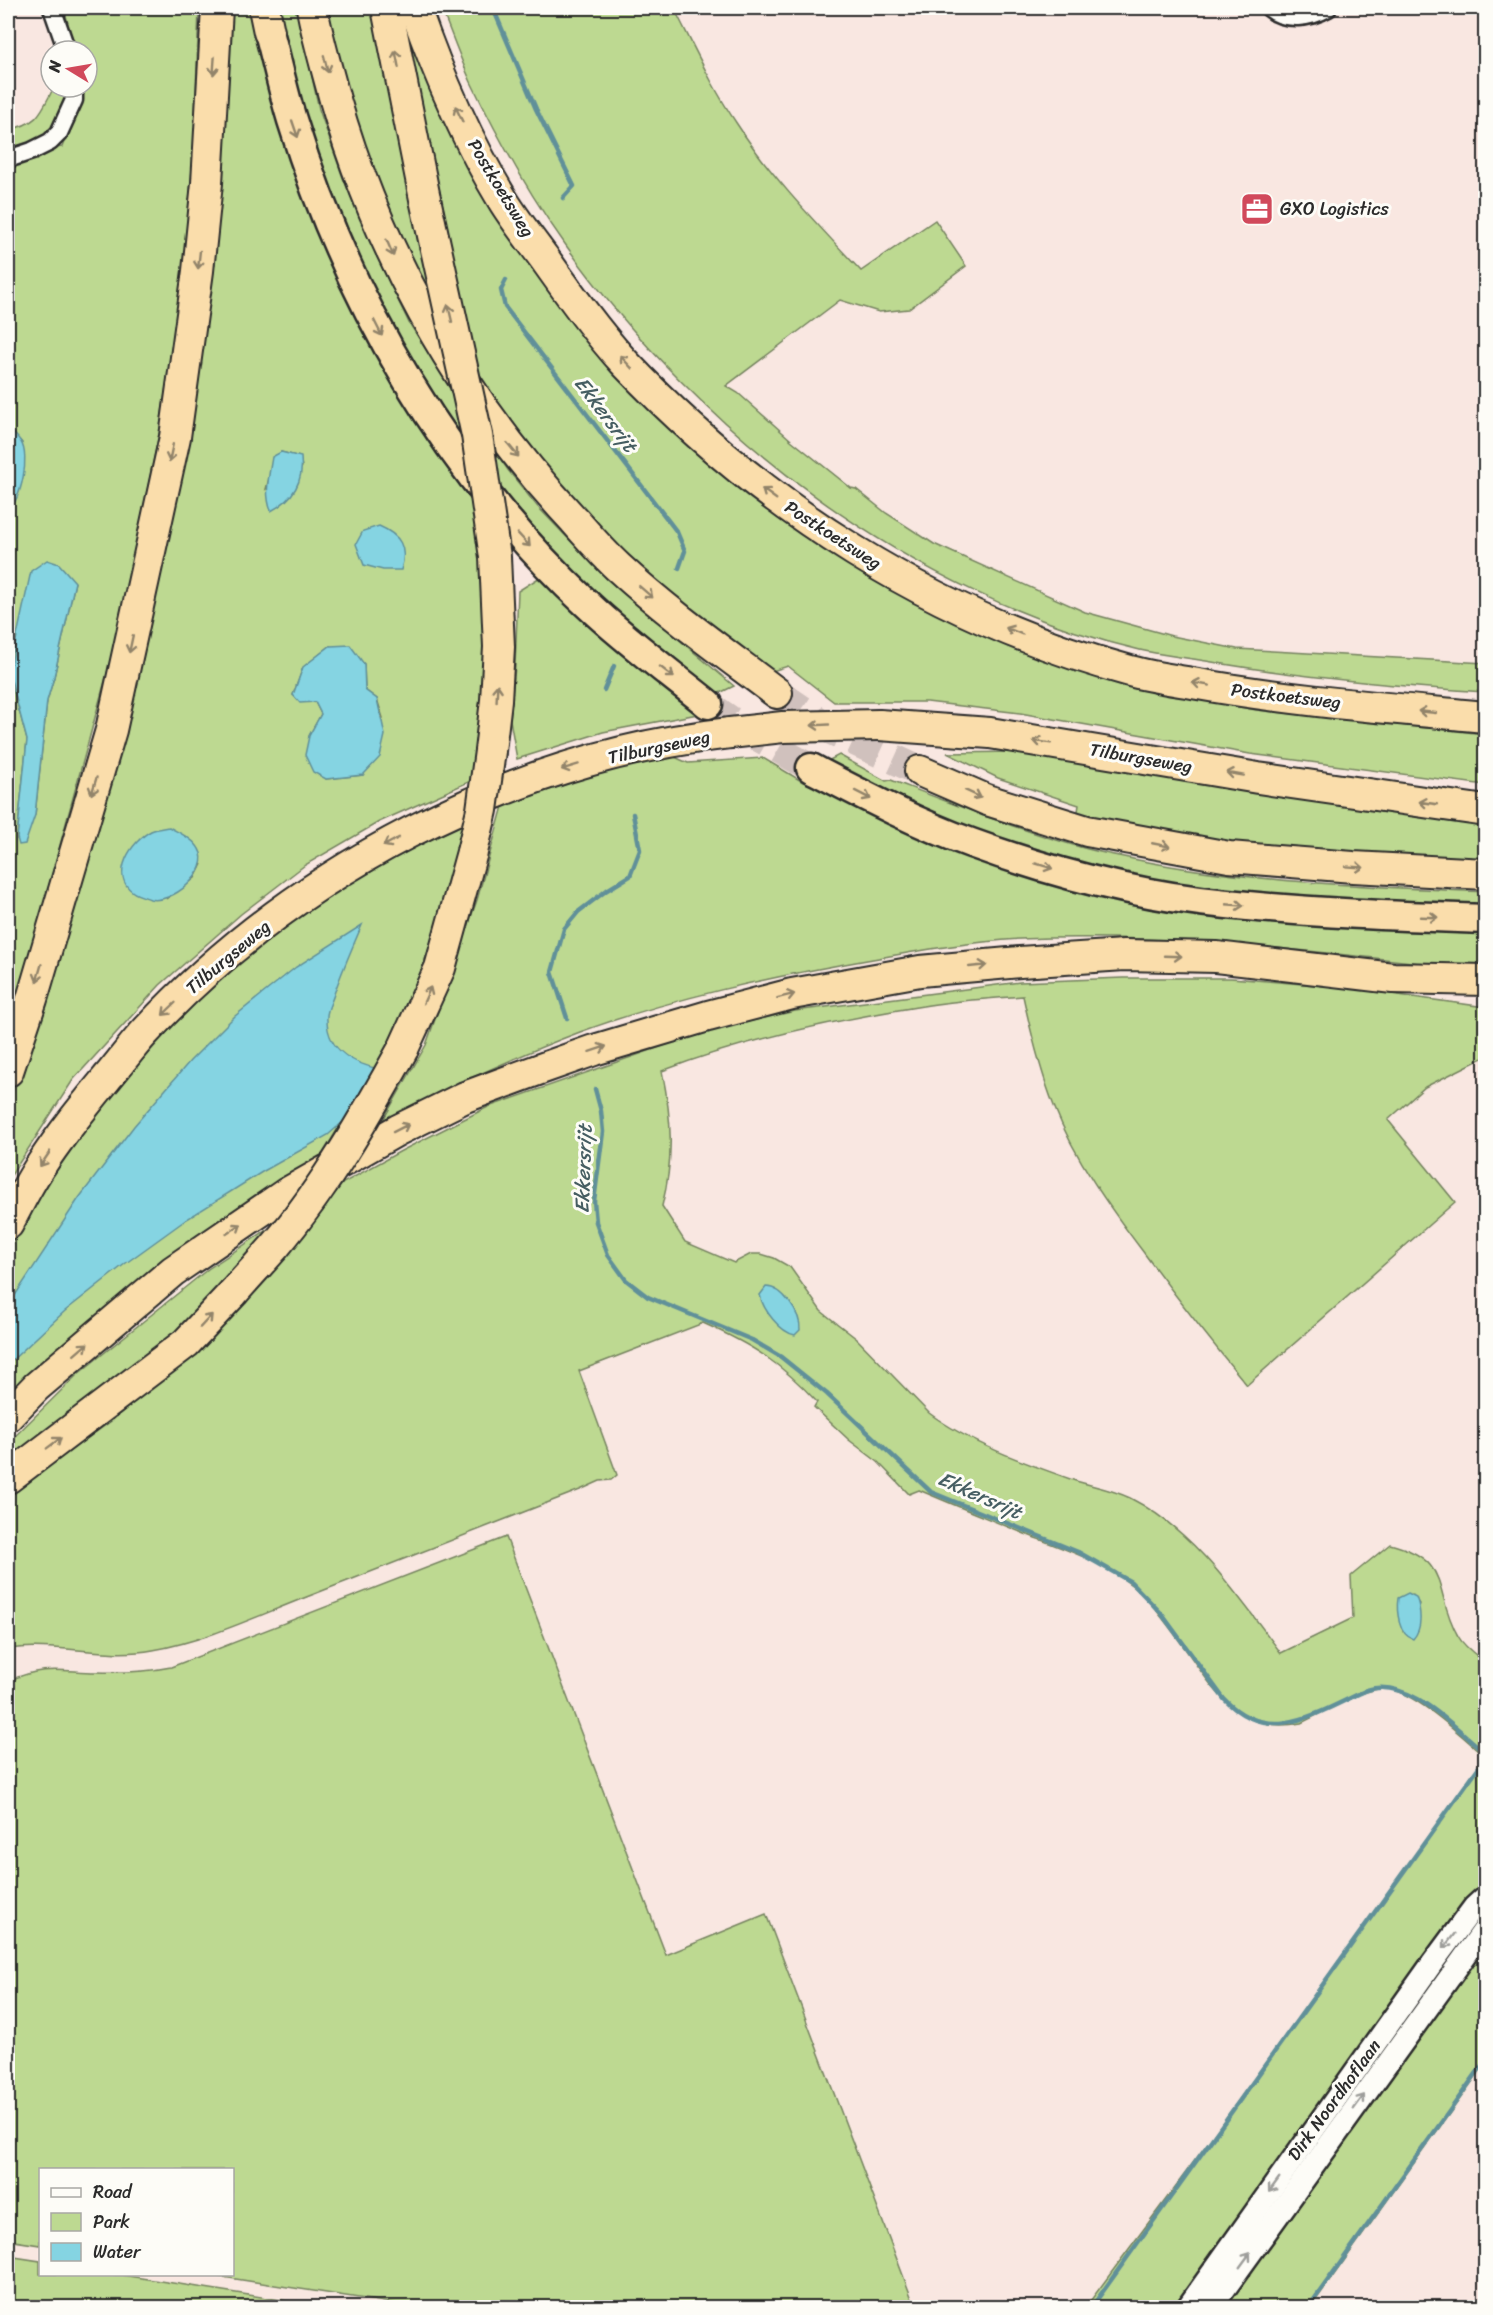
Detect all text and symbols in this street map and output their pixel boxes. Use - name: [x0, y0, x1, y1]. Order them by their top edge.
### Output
- north arrow: [39, 39, 99, 99]
- one-way arrow: [391, 50, 403, 69]
- one-way arrow: [208, 55, 219, 75]
- one-way arrow: [320, 55, 332, 74]
- text: N: [39, 57, 70, 75]
- one-way arrow: [453, 106, 464, 124]
- one-way arrow: [290, 119, 301, 138]
- street label: Postkoetsweg: [459, 132, 543, 244]
- office icon: GXO Logistics: [1239, 191, 1275, 227]
- place label: GXO Logistics: [1280, 193, 1389, 225]
- one-way arrow: [385, 238, 396, 257]
- one-way arrow: [193, 250, 204, 270]
- one-way arrow: [444, 304, 456, 323]
- one-way arrow: [372, 319, 384, 336]
- one-way arrow: [618, 355, 633, 370]
- water label: Ekkersrijt: [565, 368, 648, 462]
- one-way arrow: [507, 442, 520, 458]
- one-way arrow: [165, 443, 176, 463]
- one-way arrow: [762, 487, 778, 500]
- street label: Postkoetsweg: [778, 491, 888, 579]
- one-way arrow: [517, 532, 532, 547]
- one-way arrow: [638, 585, 653, 599]
- one-way arrow: [1005, 625, 1023, 636]
- one-way arrow: [125, 634, 136, 653]
- one-way arrow: [659, 665, 675, 678]
- street label: Postkoetsweg: [1229, 673, 1343, 719]
- one-way arrow: [1191, 678, 1211, 689]
- one-way arrow: [491, 683, 502, 703]
- one-way arrow: [1418, 706, 1438, 717]
- one-way arrow: [811, 720, 831, 731]
- street label: Tilburgseweg: [605, 721, 713, 773]
- street label: Tilburgseweg: [1087, 733, 1195, 783]
- one-way arrow: [1033, 736, 1053, 747]
- one-way arrow: [561, 762, 580, 773]
- one-way arrow: [1225, 769, 1245, 780]
- one-way arrow: [88, 776, 99, 795]
- one-way arrow: [854, 789, 872, 801]
- one-way arrow: [964, 789, 982, 801]
- one-way arrow: [1418, 797, 1438, 808]
- one-way arrow: [382, 837, 400, 848]
- one-way arrow: [1151, 839, 1171, 850]
- one-way arrow: [1034, 861, 1053, 872]
- one-way arrow: [1344, 862, 1364, 873]
- one-way arrow: [1224, 900, 1244, 911]
- street label: Tilburgseweg: [178, 911, 278, 1003]
- one-way arrow: [1419, 911, 1439, 922]
- one-way arrow: [1162, 950, 1182, 962]
- one-way arrow: [968, 960, 988, 971]
- one-way arrow: [33, 963, 44, 982]
- one-way arrow: [422, 987, 433, 1005]
- one-way arrow: [776, 989, 795, 1001]
- one-way arrow: [161, 1002, 176, 1017]
- one-way arrow: [588, 1043, 607, 1054]
- one-way arrow: [392, 1122, 410, 1134]
- water label: Ekkersrijt: [564, 1122, 603, 1214]
- one-way arrow: [39, 1151, 51, 1167]
- one-way arrow: [225, 1223, 242, 1235]
- one-way arrow: [199, 1314, 213, 1329]
- one-way arrow: [73, 1342, 88, 1356]
- one-way arrow: [46, 1437, 62, 1450]
- water label: Ekkersrijt: [932, 1462, 1029, 1530]
- one-way arrow: [1443, 1933, 1456, 1949]
- street label: Dirk Noordhoflaan: [1279, 2032, 1390, 2168]
- one-way arrow: [1353, 2095, 1365, 2111]
- legend: [39, 2168, 234, 2276]
- text: Road: [93, 2176, 133, 2208]
- one-way arrow: [1268, 2176, 1280, 2192]
- text: Park: [93, 2206, 130, 2238]
- text: Water: [93, 2236, 142, 2268]
- one-way arrow: [1239, 2253, 1251, 2269]

